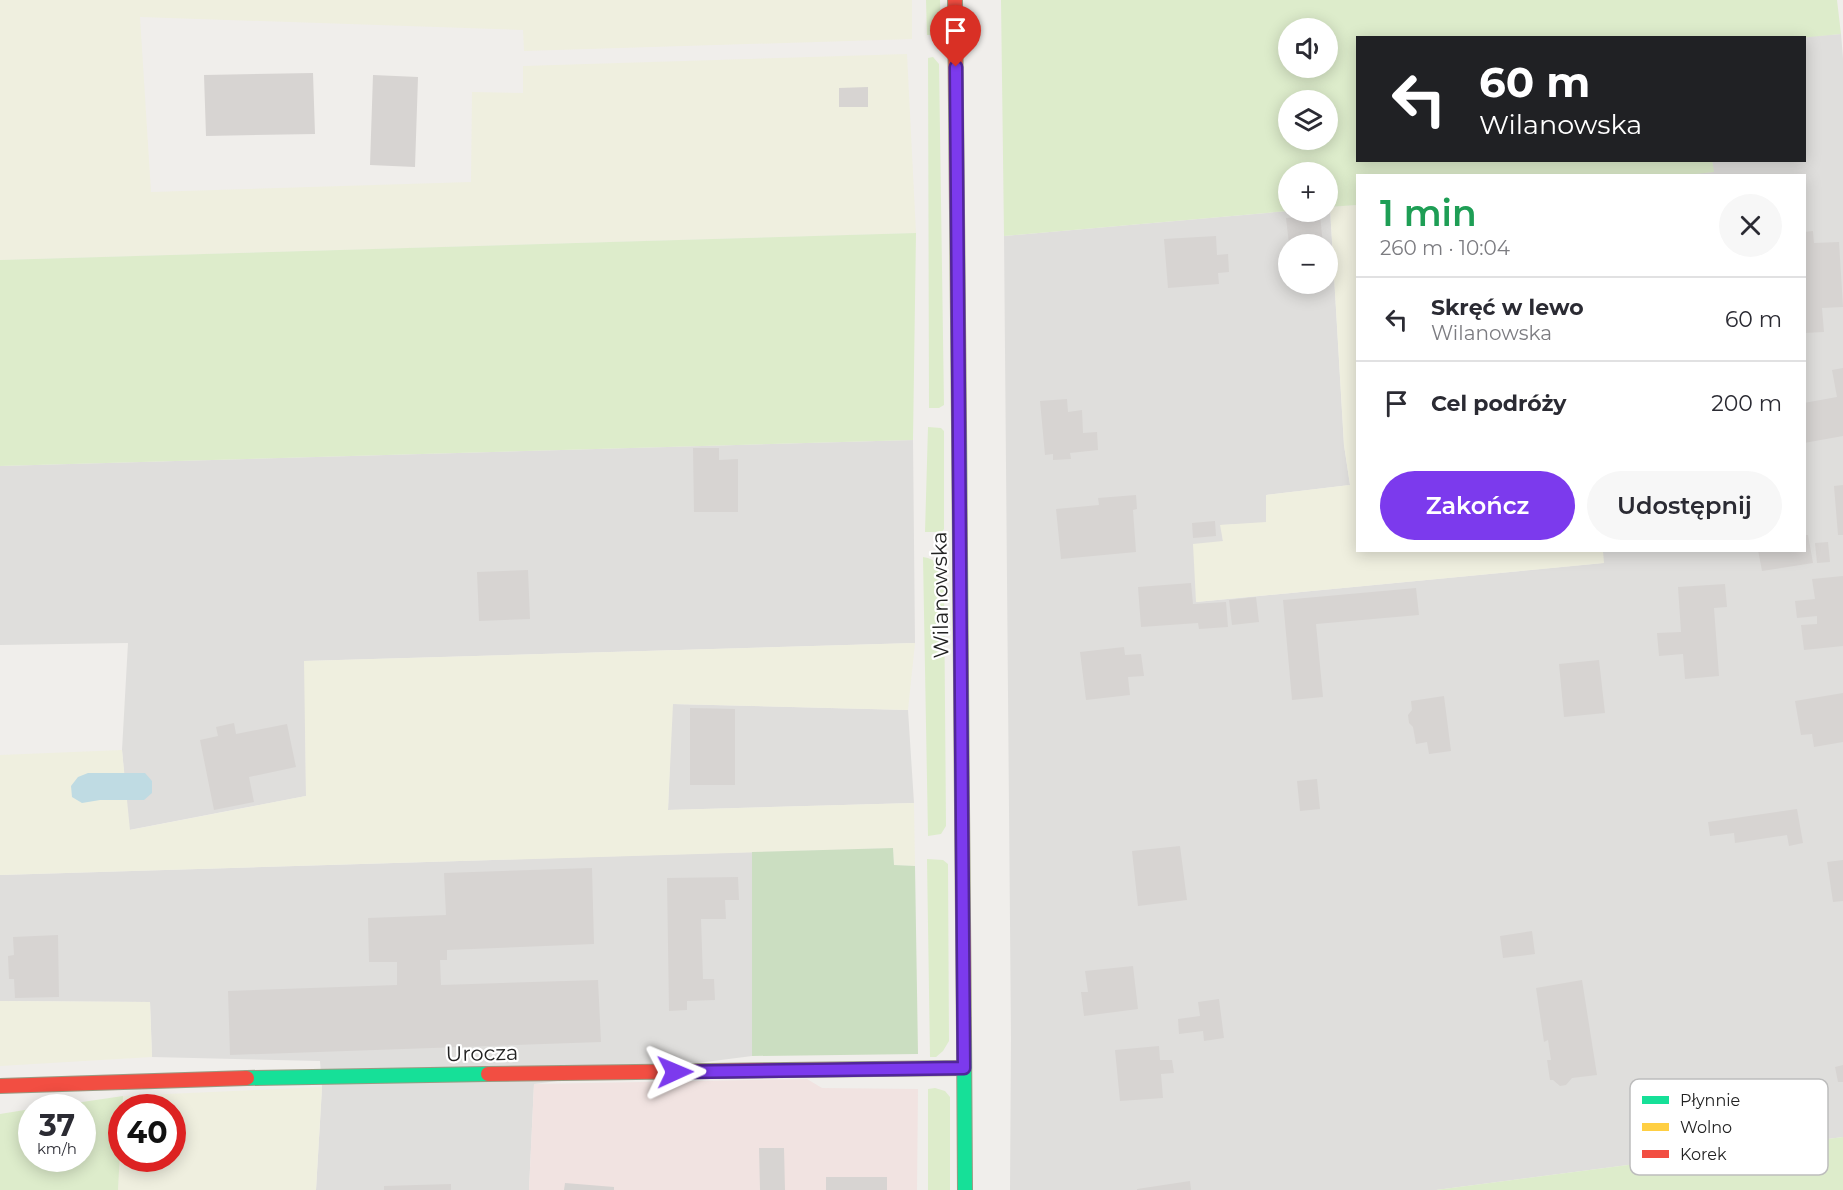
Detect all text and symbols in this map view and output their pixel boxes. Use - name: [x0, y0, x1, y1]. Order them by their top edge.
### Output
- pin: [930, 5, 981, 67]
- icon: arrive: [939, 14, 972, 47]
- map controls: [1278, 18, 1338, 294]
- button: sound: [1278, 18, 1338, 78]
- text: 60 m: [1479, 56, 1590, 108]
- icon: left: [1380, 60, 1458, 138]
- button: layers: [1278, 90, 1338, 150]
- text: Wilanowska: [1479, 108, 1642, 141]
- button: +: [1278, 162, 1338, 222]
- text: 1 min: [1380, 191, 1477, 235]
- button: close: [1719, 194, 1782, 257]
- button: −: [1278, 234, 1338, 294]
- text: 260 m · 10:04: [1380, 236, 1510, 260]
- text: Skręć w lewo: [1431, 294, 1584, 321]
- icon: left: [1380, 303, 1413, 336]
- text: 60 m: [1725, 306, 1782, 333]
- text: Wilanowska: [1431, 321, 1552, 345]
- icon: arrive: [1380, 387, 1413, 420]
- text: Cel podróży: [1431, 390, 1567, 417]
- text: 200 m: [1711, 390, 1782, 417]
- button: Zakończ: [1380, 471, 1575, 540]
- button: Udostępnij: [1587, 471, 1782, 540]
- street label: Wilanowska: [926, 531, 954, 659]
- street label: Urocza: [445, 1040, 519, 1066]
- position arrow: [643, 1040, 707, 1104]
- legend: [1630, 1079, 1828, 1175]
- text: Płynnie: [1680, 1091, 1740, 1110]
- speed limit sign: 40: [108, 1094, 186, 1172]
- text: 37: [39, 1107, 75, 1144]
- text: Wolno: [1680, 1118, 1732, 1137]
- text: km/h: [37, 1139, 77, 1158]
- text: Korek: [1680, 1145, 1727, 1164]

